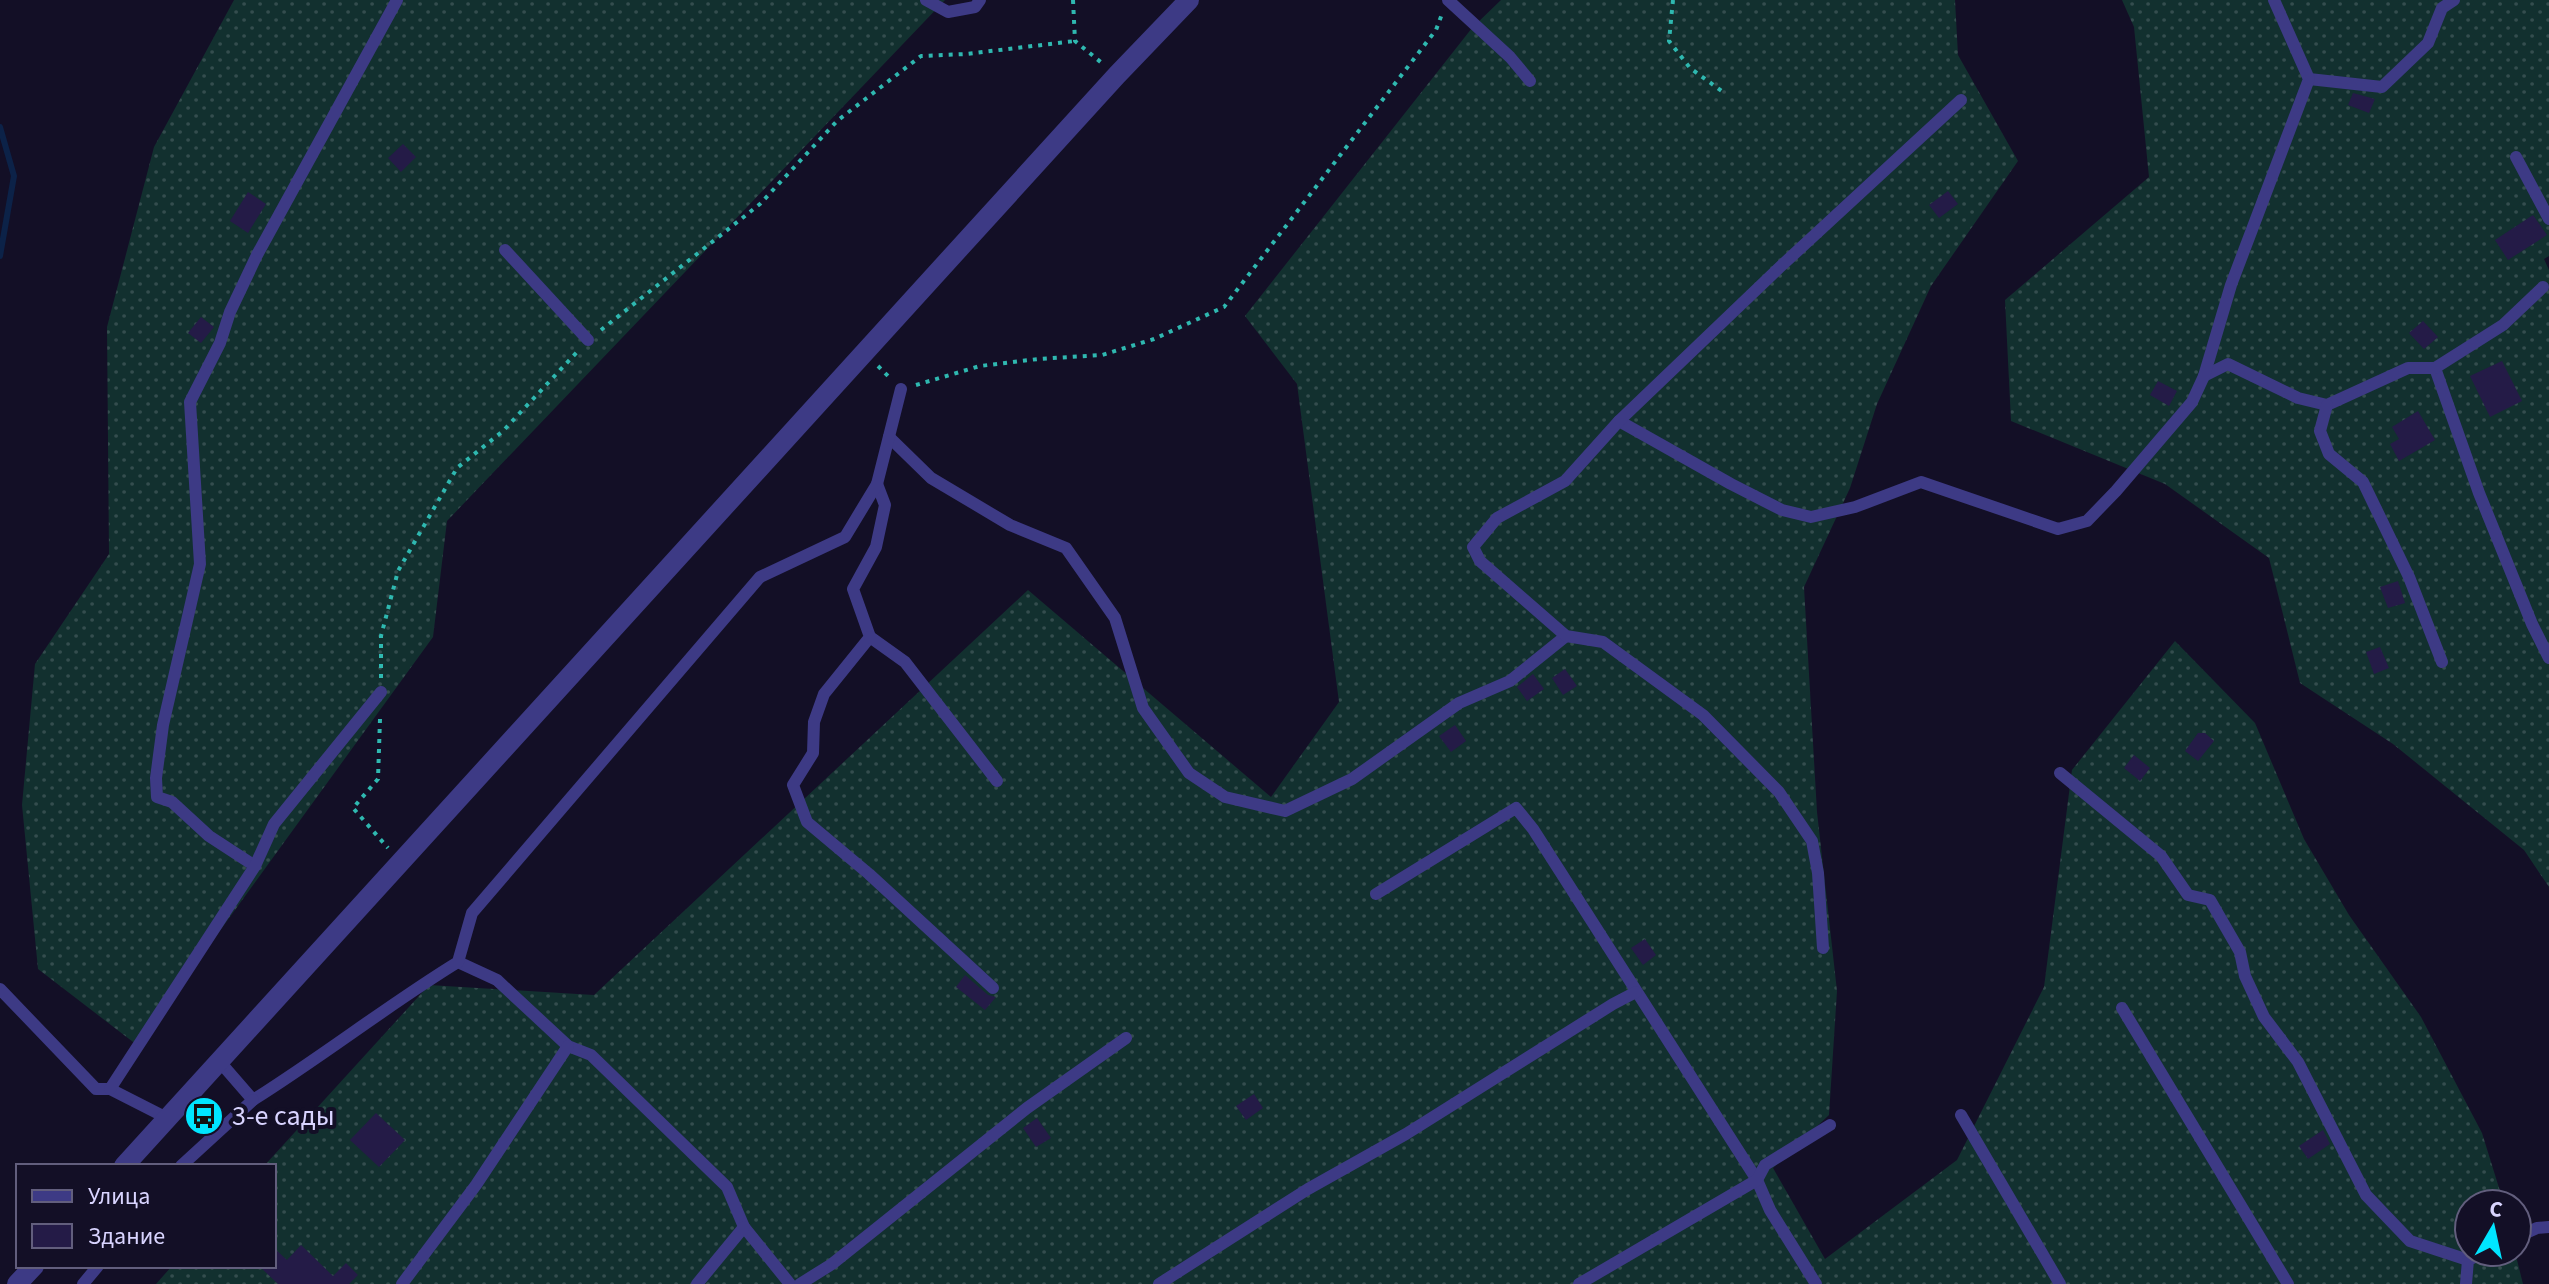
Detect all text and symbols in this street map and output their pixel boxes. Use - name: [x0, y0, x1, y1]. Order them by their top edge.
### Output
- bus stop icon: 3-е сады: [183, 1095, 225, 1137]
- place label: 3-е сады: [232, 1096, 335, 1136]
- legend: [16, 1164, 276, 1268]
- text: Улица: [88, 1179, 150, 1214]
- north arrow: [2453, 1188, 2533, 1268]
- text: С: [2487, 1192, 2505, 1226]
- text: Здание: [88, 1219, 165, 1254]

